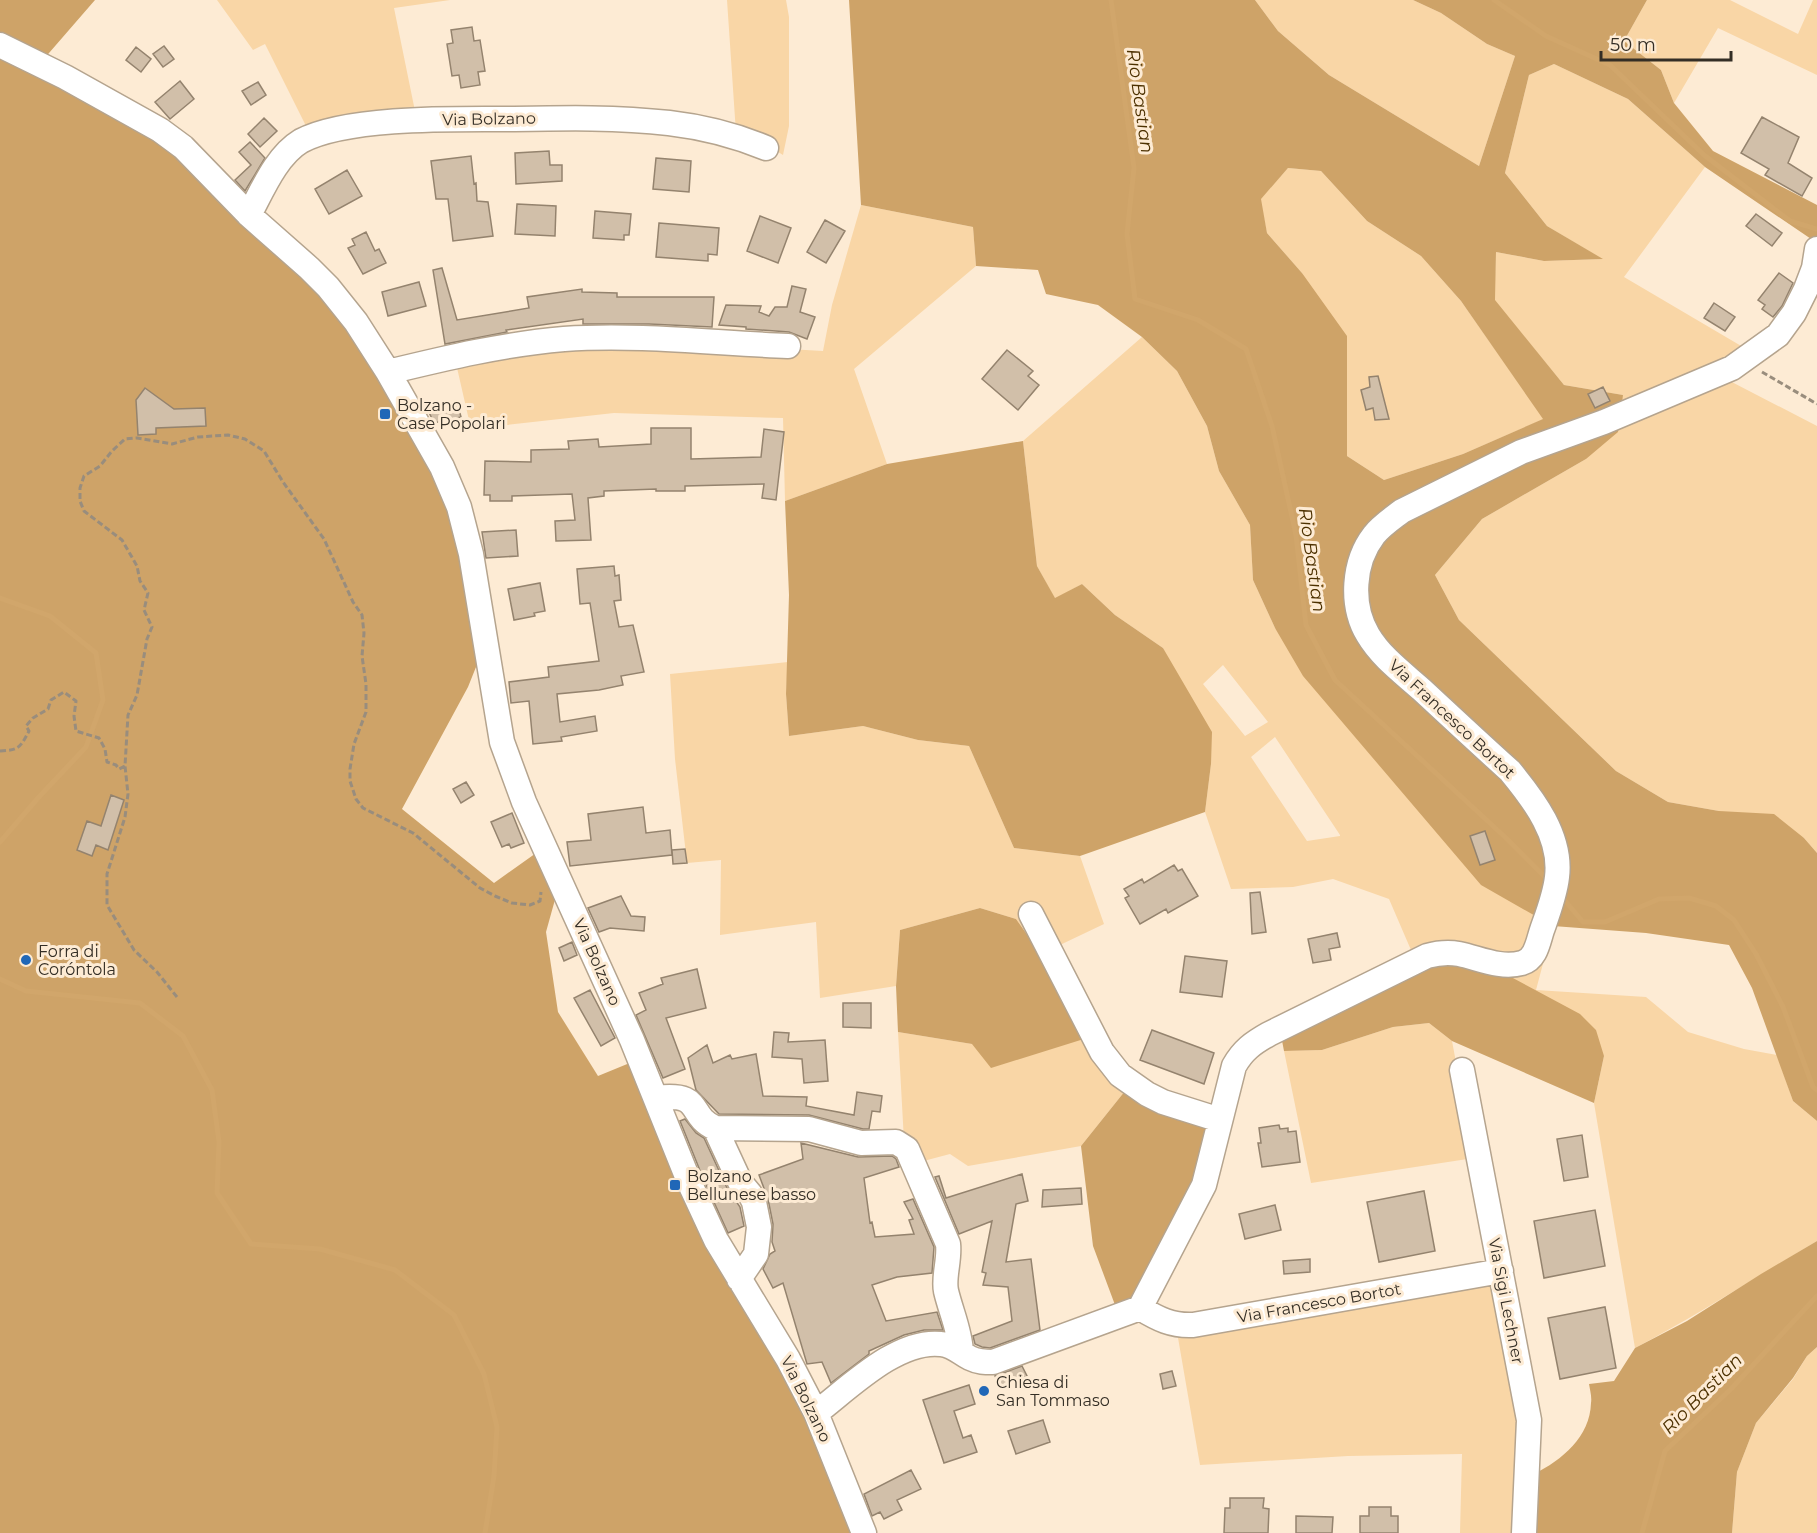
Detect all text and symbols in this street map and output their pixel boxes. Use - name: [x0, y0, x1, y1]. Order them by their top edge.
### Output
- scale bar: [1601, 24, 1732, 62]
- text: 50 m: [1610, 34, 1656, 56]
- water label: Rio Bastian: [1122, 47, 1158, 155]
- street label: Via Bolzano: [442, 109, 536, 129]
- place label: Bolzano - Case Popolari: [397, 396, 506, 433]
- marker: Bolzano - Case Popolari: [378, 407, 392, 421]
- water label: Rio Bastian: [1294, 506, 1330, 614]
- street label: Via Francesco Bortot: [1385, 656, 1519, 783]
- street label: Via Bolzano: [569, 915, 625, 1009]
- place label: Forra di Coróntola: [38, 942, 116, 979]
- marker: Forra di Coróntola: [19, 953, 33, 967]
- place label: Bolzano Bellunese basso: [687, 1167, 816, 1204]
- marker: Bolzano Bellunese basso: [668, 1178, 682, 1192]
- street label: Via Sigi Lechner: [1484, 1236, 1528, 1366]
- street label: Via Francesco Bortot: [1236, 1279, 1403, 1327]
- water label: Rio Bastian: [1657, 1349, 1747, 1439]
- street label: Via Bolzano: [777, 1353, 835, 1445]
- place label: Chiesa di San Tommaso: [996, 1373, 1110, 1410]
- marker: Chiesa di San Tommaso: [977, 1384, 991, 1398]

